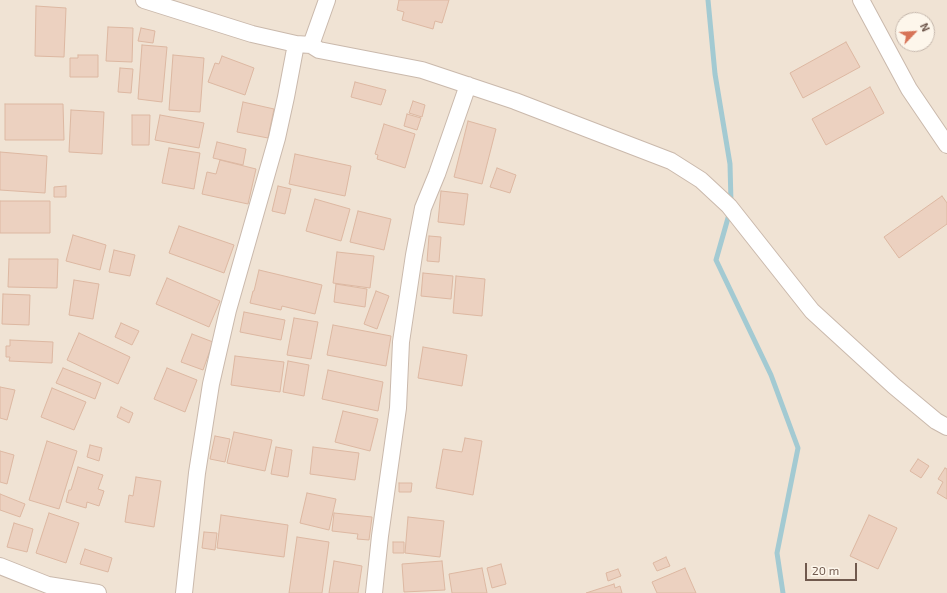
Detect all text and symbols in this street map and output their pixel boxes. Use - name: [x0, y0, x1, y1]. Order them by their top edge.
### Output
- north arrow: [895, 12, 935, 52]
- text: N: [918, 21, 933, 33]
- scale bar: [807, 555, 859, 581]
- text: 20 m: [812, 563, 839, 577]

